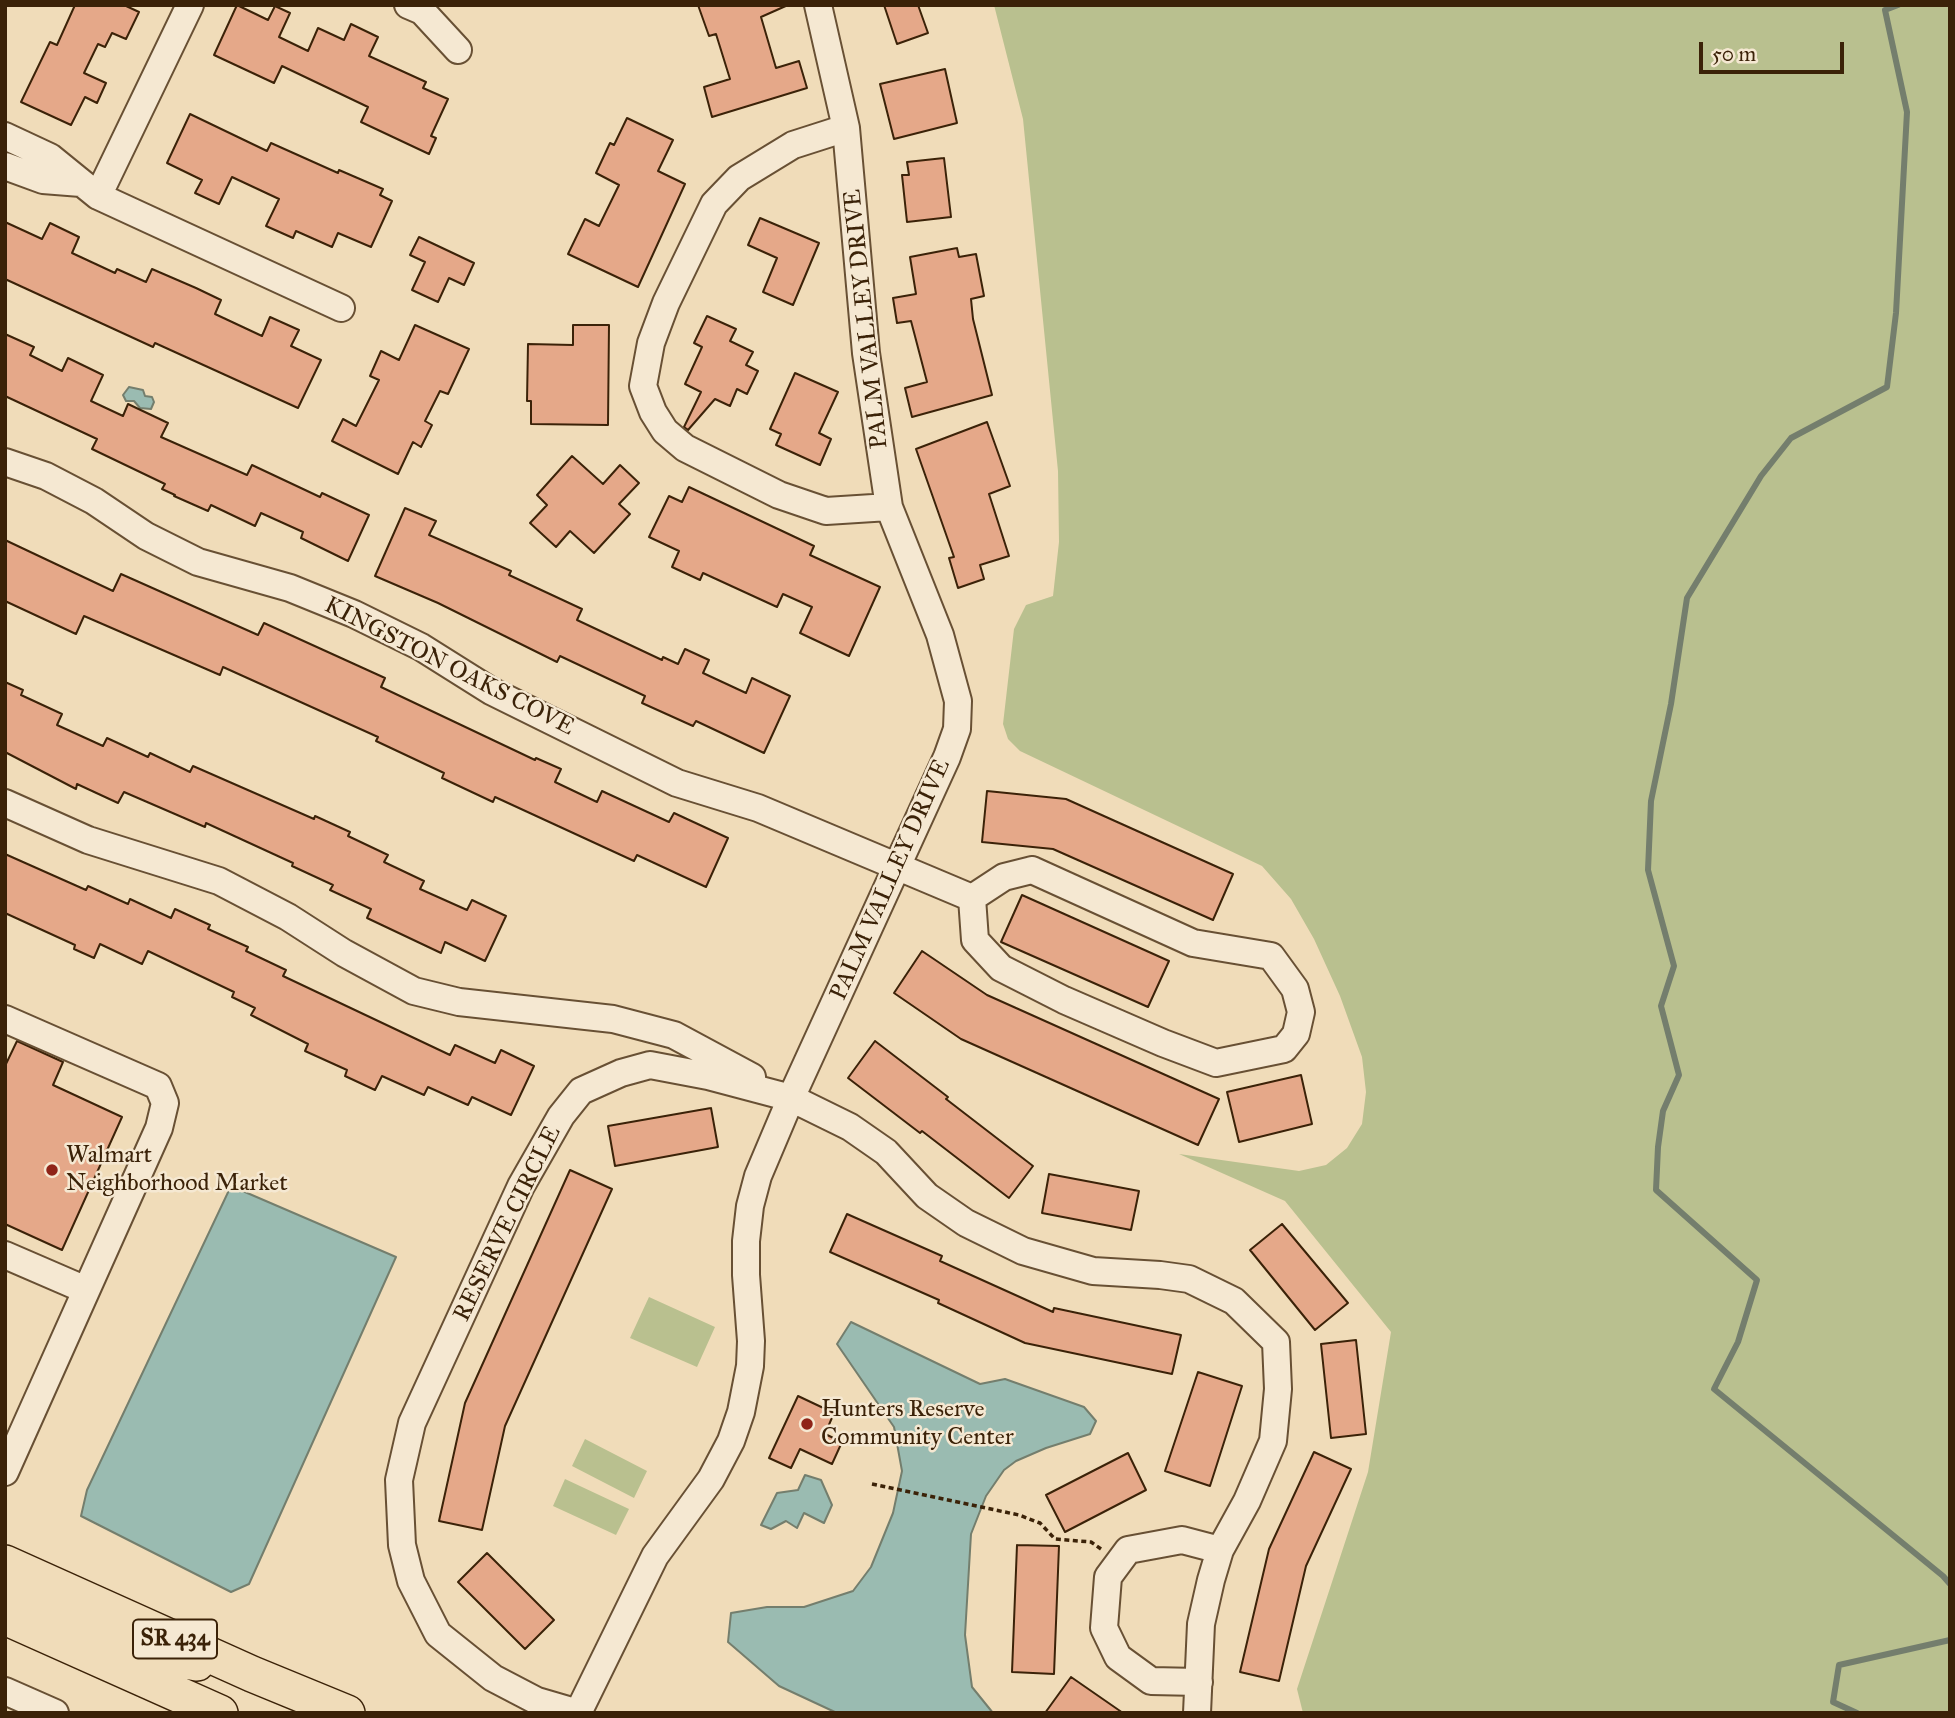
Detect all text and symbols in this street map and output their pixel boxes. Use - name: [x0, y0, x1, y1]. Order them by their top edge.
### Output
- scale bar: [1703, 28, 1848, 72]
- text: 50 m: [1712, 41, 1756, 67]
- street label: PALM VALLEY DRIVE: [839, 188, 895, 450]
- street label: KINGSTON OAKS COVE: [319, 591, 579, 743]
- street label: PALM VALLEY DRIVE: [825, 755, 957, 1005]
- street label: RESERVE CIRCLE: [448, 1122, 568, 1326]
- place label: Walmart Neighborhood Market: [66, 1142, 288, 1198]
- marker: Walmart Neighborhood Market: [44, 1162, 60, 1178]
- place label: Hunters Reserve Community Center: [821, 1396, 1014, 1452]
- marker: Hunters Reserve Community Center: [799, 1416, 815, 1432]
- road number: SR 434: [133, 1620, 217, 1658]

